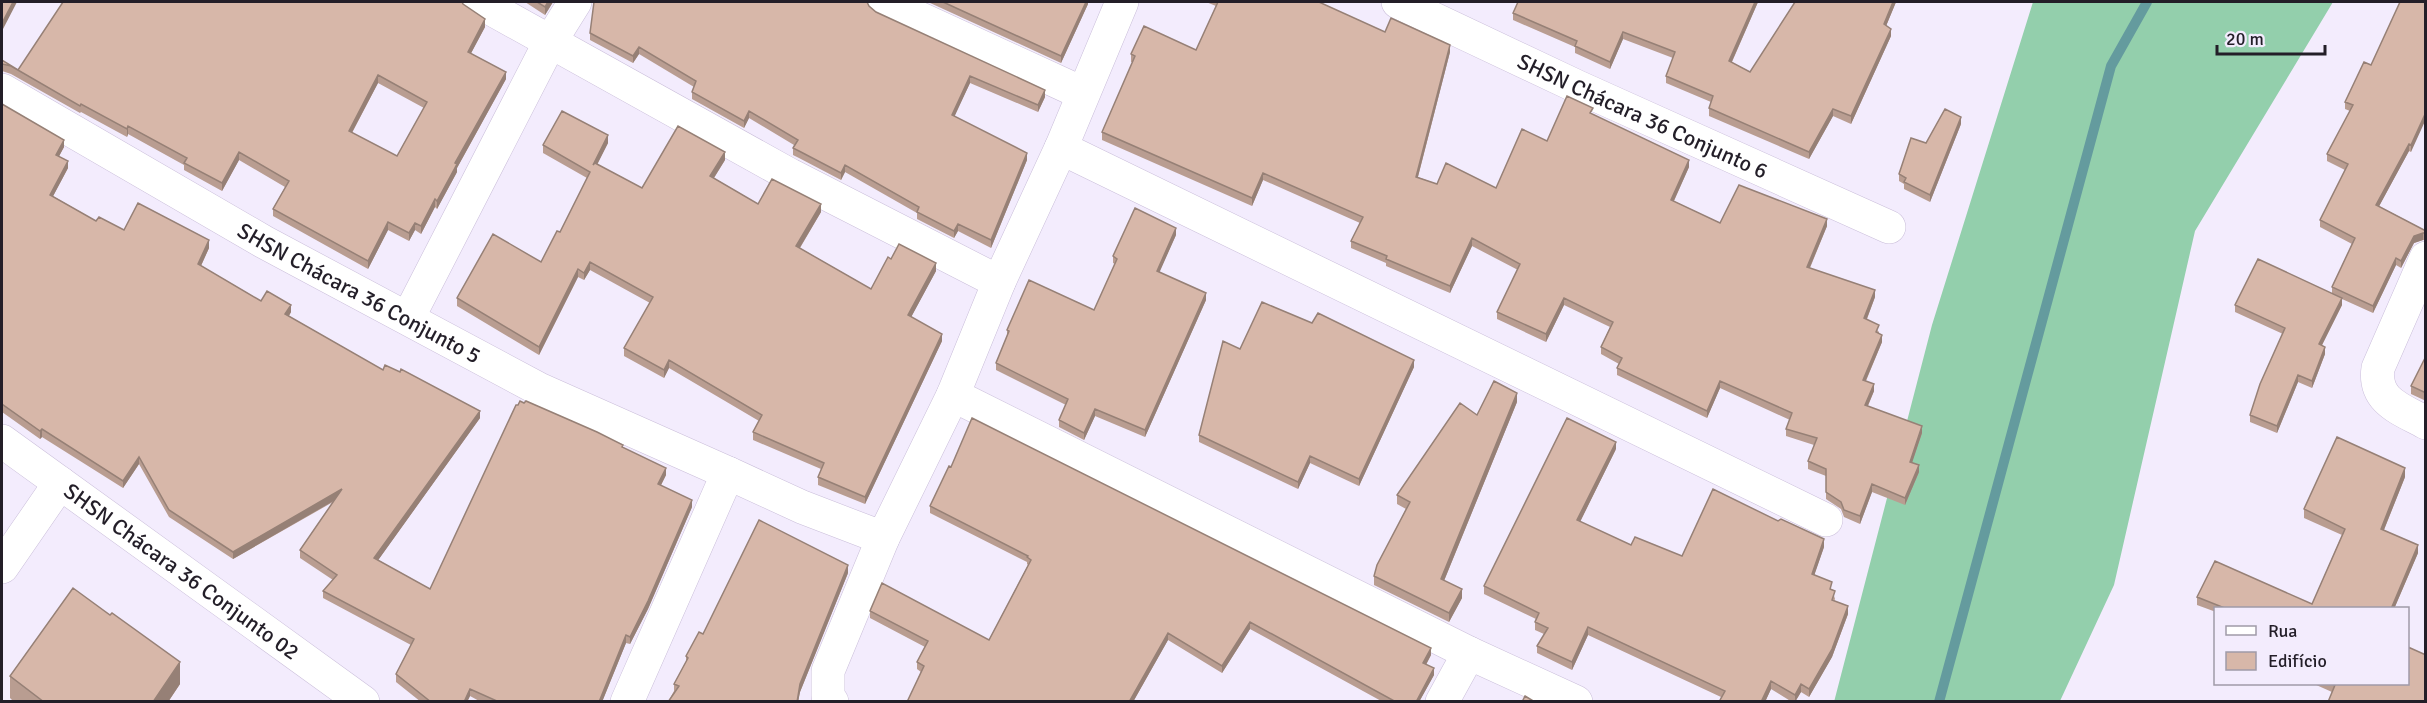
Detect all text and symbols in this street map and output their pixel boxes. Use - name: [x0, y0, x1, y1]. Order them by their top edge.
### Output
- scale bar: [2217, 18, 2325, 56]
- text: 20 m: [2226, 28, 2264, 50]
- street label: SHSN Chácara 36 Conjunto 6: [1513, 47, 1772, 185]
- street label: SHSN Chácara 36 Conjunto 5: [233, 217, 485, 369]
- street label: SHSN Chácara 36 Conjunto 02: [59, 477, 305, 666]
- legend: [2214, 607, 2409, 685]
- text: Rua: [2268, 620, 2297, 642]
- text: Edifício: [2268, 650, 2327, 672]

